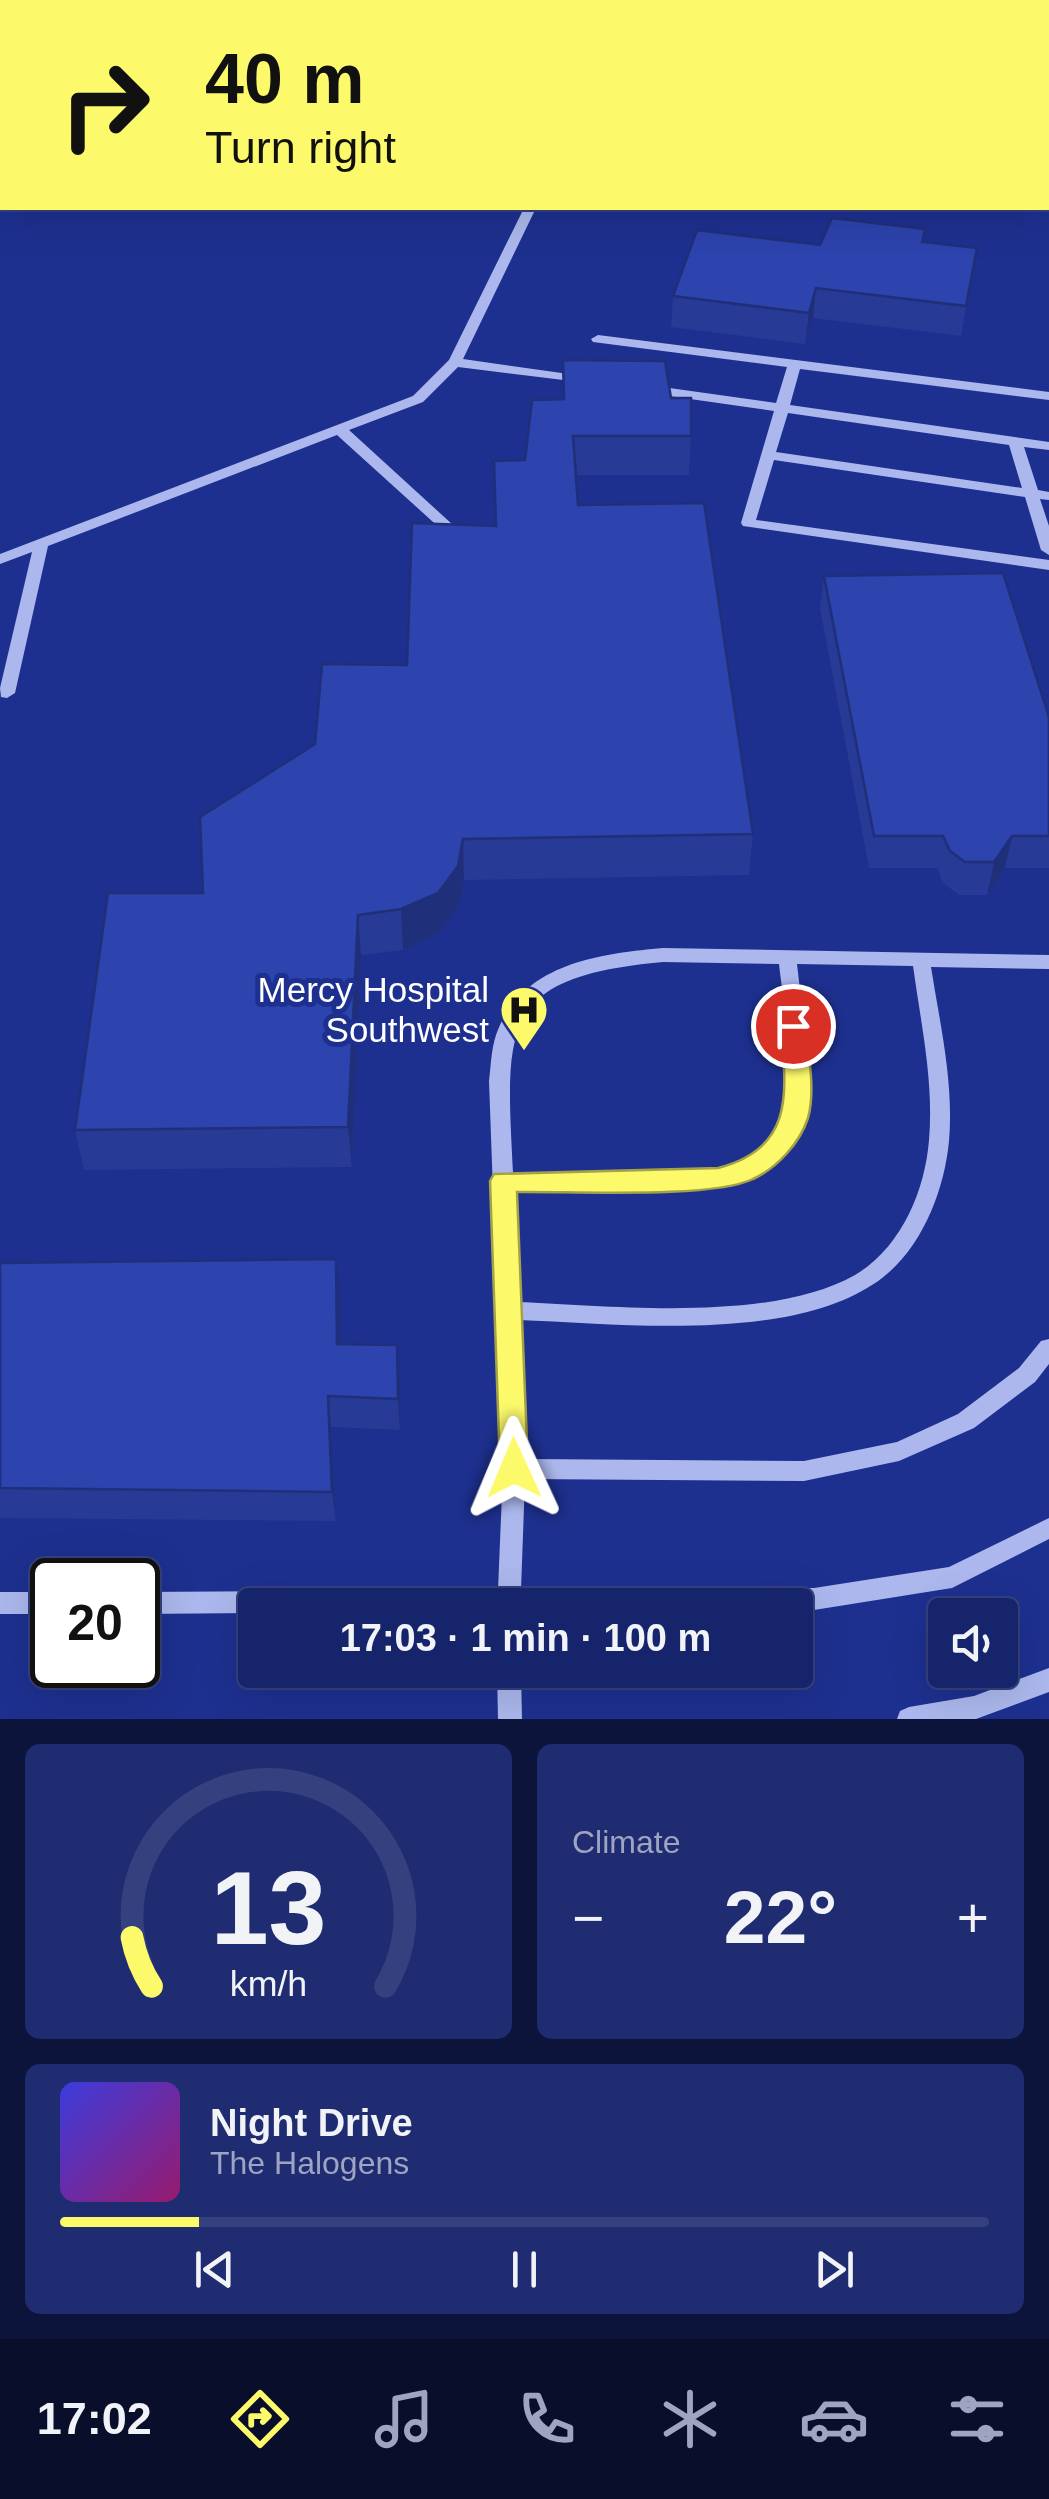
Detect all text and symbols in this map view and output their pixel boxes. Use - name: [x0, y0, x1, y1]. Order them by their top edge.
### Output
- icon: right: [40, 40, 170, 170]
- text: 40 m: [205, 40, 365, 118]
- text: Turn right: [205, 122, 396, 173]
- place label: Mercy Hospital Southwest: [258, 970, 489, 1049]
- hospital icon: Mercy Hospital Southwest: [498, 984, 550, 1052]
- pin: [751, 984, 836, 1069]
- icon: arrive: [766, 999, 821, 1054]
- position arrow: [462, 1416, 566, 1520]
- speed limit sign: 20: [30, 1558, 160, 1688]
- map controls: [928, 1598, 1018, 1688]
- button: sound: [928, 1598, 1018, 1688]
- text: 17:03 · 1 min · 100 m: [340, 1617, 711, 1659]
- text: Climate: [572, 1824, 680, 1860]
- text: 13: [211, 1850, 326, 1966]
- text: 22°: [724, 1875, 837, 1959]
- text: −: [572, 1887, 604, 1949]
- text: +: [957, 1887, 989, 1949]
- text: km/h: [230, 1964, 307, 2004]
- text: Night Drive: [210, 2102, 413, 2144]
- text: The Halogens: [210, 2145, 409, 2181]
- icon: previous: [187, 2242, 242, 2297]
- icon: pause: [497, 2242, 552, 2297]
- icon: next: [807, 2242, 862, 2297]
- icon: directions: [225, 2384, 295, 2454]
- icon: music: [369, 2384, 439, 2454]
- icon: phone: [512, 2384, 582, 2454]
- icon: climate: [655, 2384, 725, 2454]
- icon: car: [799, 2384, 869, 2454]
- icon: filters: [942, 2384, 1012, 2454]
- text: 17:02: [37, 2393, 152, 2444]

